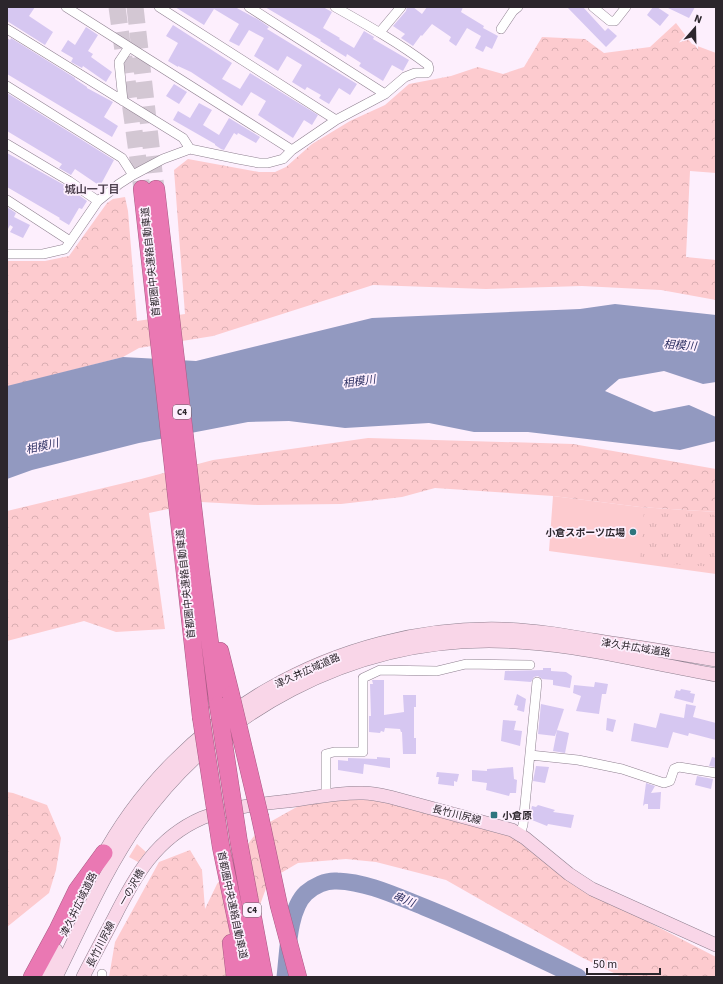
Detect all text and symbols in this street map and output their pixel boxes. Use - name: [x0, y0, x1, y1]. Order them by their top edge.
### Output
- north arrow: [675, 8, 715, 48]
- text: N: [692, 11, 704, 27]
- district label: 城山一丁目: [65, 182, 120, 197]
- street label: 首都圏中央連絡自動車道: [138, 206, 164, 317]
- water label: 相模川: [663, 337, 698, 354]
- water label: 相模川: [342, 372, 377, 391]
- road number: C4: [173, 405, 191, 419]
- water label: 相模川: [24, 435, 61, 458]
- place label: 小倉スポーツ広場: [545, 526, 625, 540]
- marker: 小倉スポーツ広場: [628, 527, 638, 537]
- street label: 首都圏中央連絡自動車道: [173, 528, 199, 639]
- street label: 津久井広域道路: [600, 636, 672, 660]
- street label: 津久井広域道路: [273, 650, 342, 692]
- street label: 長竹川尻線: [431, 802, 483, 828]
- place label: 小倉原: [502, 809, 532, 823]
- marker: 小倉原: [489, 810, 499, 820]
- street label: 首都圏中央連絡自動車道: [214, 850, 250, 960]
- street label: 一の沢橋: [116, 867, 148, 908]
- street label: 津久井広域道路: [57, 870, 101, 939]
- water label: 串川: [391, 888, 418, 911]
- road number: C4: [243, 903, 261, 917]
- street label: 長竹川尻線: [83, 919, 118, 970]
- scale bar: [587, 950, 660, 976]
- text: 50 m: [593, 956, 617, 973]

